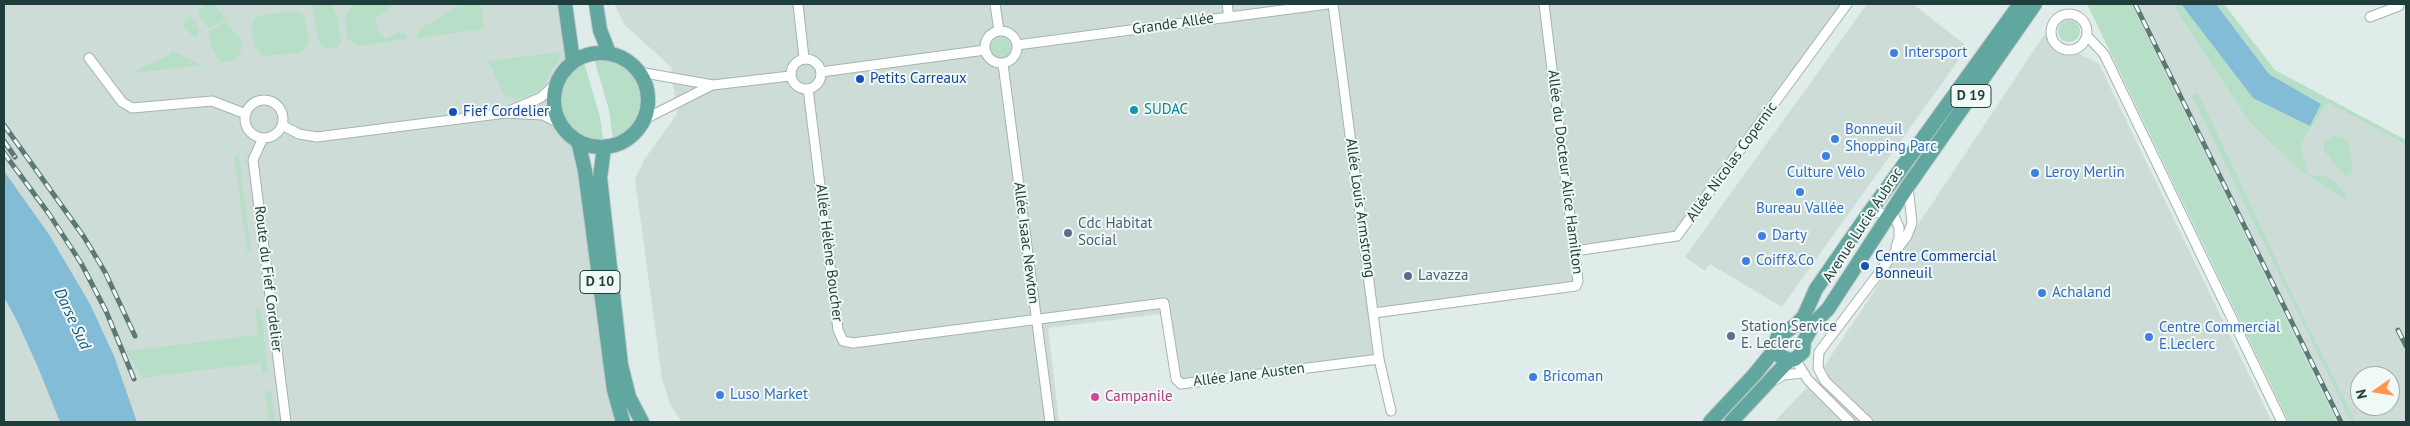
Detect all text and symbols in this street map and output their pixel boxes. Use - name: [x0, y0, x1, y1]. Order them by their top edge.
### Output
- street label: Grande Allée: [1131, 9, 1215, 39]
- place label: Intersport: [1904, 44, 1967, 62]
- marker: Intersport: [1888, 47, 1900, 59]
- street label: Allée du Docteur Alice Hamilton: [1544, 69, 1586, 275]
- place label: Petits Carreaux: [870, 70, 967, 88]
- marker: Petits Carreaux: [854, 73, 866, 85]
- road number: D 19: [1951, 84, 1991, 108]
- street label: Allée Nicolas Copernic: [1683, 99, 1781, 225]
- place label: SUDAC: [1144, 101, 1188, 119]
- place label: Fief Cordelier: [463, 103, 549, 121]
- marker: SUDAC: [1128, 104, 1140, 116]
- marker: Fief Cordelier: [447, 106, 459, 118]
- place label: Bonneuil Shopping Parc: [1845, 121, 1937, 156]
- marker: Bonneuil Shopping Parc: [1829, 133, 1841, 145]
- street label: Allée Louis Armstrong: [1341, 137, 1379, 279]
- marker: Culture Vélo: [1820, 150, 1832, 162]
- place label: Culture Vélo: [1787, 164, 1865, 182]
- street label: Avenue Lucie Aubrac: [1819, 164, 1907, 286]
- place label: Leroy Merlin: [2045, 164, 2125, 182]
- marker: Leroy Merlin: [2029, 167, 2041, 179]
- street label: Allée Isaac Newton: [1010, 181, 1042, 305]
- street label: Allée Hélène Boucher: [812, 183, 846, 323]
- marker: Bureau Vallée: [1794, 186, 1806, 198]
- place label: Bureau Vallée: [1756, 200, 1844, 218]
- street label: Route du Fief Cordelier: [250, 205, 286, 353]
- place label: Cdc Habitat Social: [1078, 215, 1153, 250]
- marker: Cdc Habitat Social: [1062, 227, 1074, 239]
- place label: Darty: [1772, 227, 1807, 245]
- marker: Darty: [1756, 230, 1768, 242]
- place label: Centre Commercial Bonneuil: [1875, 248, 1996, 283]
- place label: Coiff&Co: [1756, 252, 1814, 270]
- marker: Coiff&Co: [1740, 255, 1752, 267]
- marker: Centre Commercial Bonneuil: [1859, 260, 1871, 272]
- place label: Lavazza: [1418, 267, 1468, 285]
- road number: D 10: [580, 270, 620, 294]
- marker: Lavazza: [1402, 270, 1414, 282]
- place label: Achaland: [2052, 284, 2111, 302]
- water label: Darse Sud: [49, 285, 95, 353]
- marker: Achaland: [2036, 287, 2048, 299]
- place label: Station Service E. Leclerc: [1741, 318, 1837, 353]
- place label: Centre Commercial E.Leclerc: [2159, 319, 2280, 354]
- marker: Station Service E. Leclerc: [1725, 330, 1737, 342]
- marker: Centre Commercial E.Leclerc: [2143, 331, 2155, 343]
- street label: Allée Jane Austen: [1192, 359, 1306, 391]
- north arrow: [2350, 366, 2400, 416]
- place label: Bricoman: [1543, 368, 1603, 386]
- marker: Bricoman: [1527, 371, 1539, 383]
- place label: Luso Market: [730, 386, 808, 404]
- place label: Campanile: [1105, 388, 1173, 406]
- text: N: [2352, 388, 2371, 401]
- marker: Luso Market: [714, 389, 726, 401]
- marker: Campanile: [1089, 391, 1101, 403]

